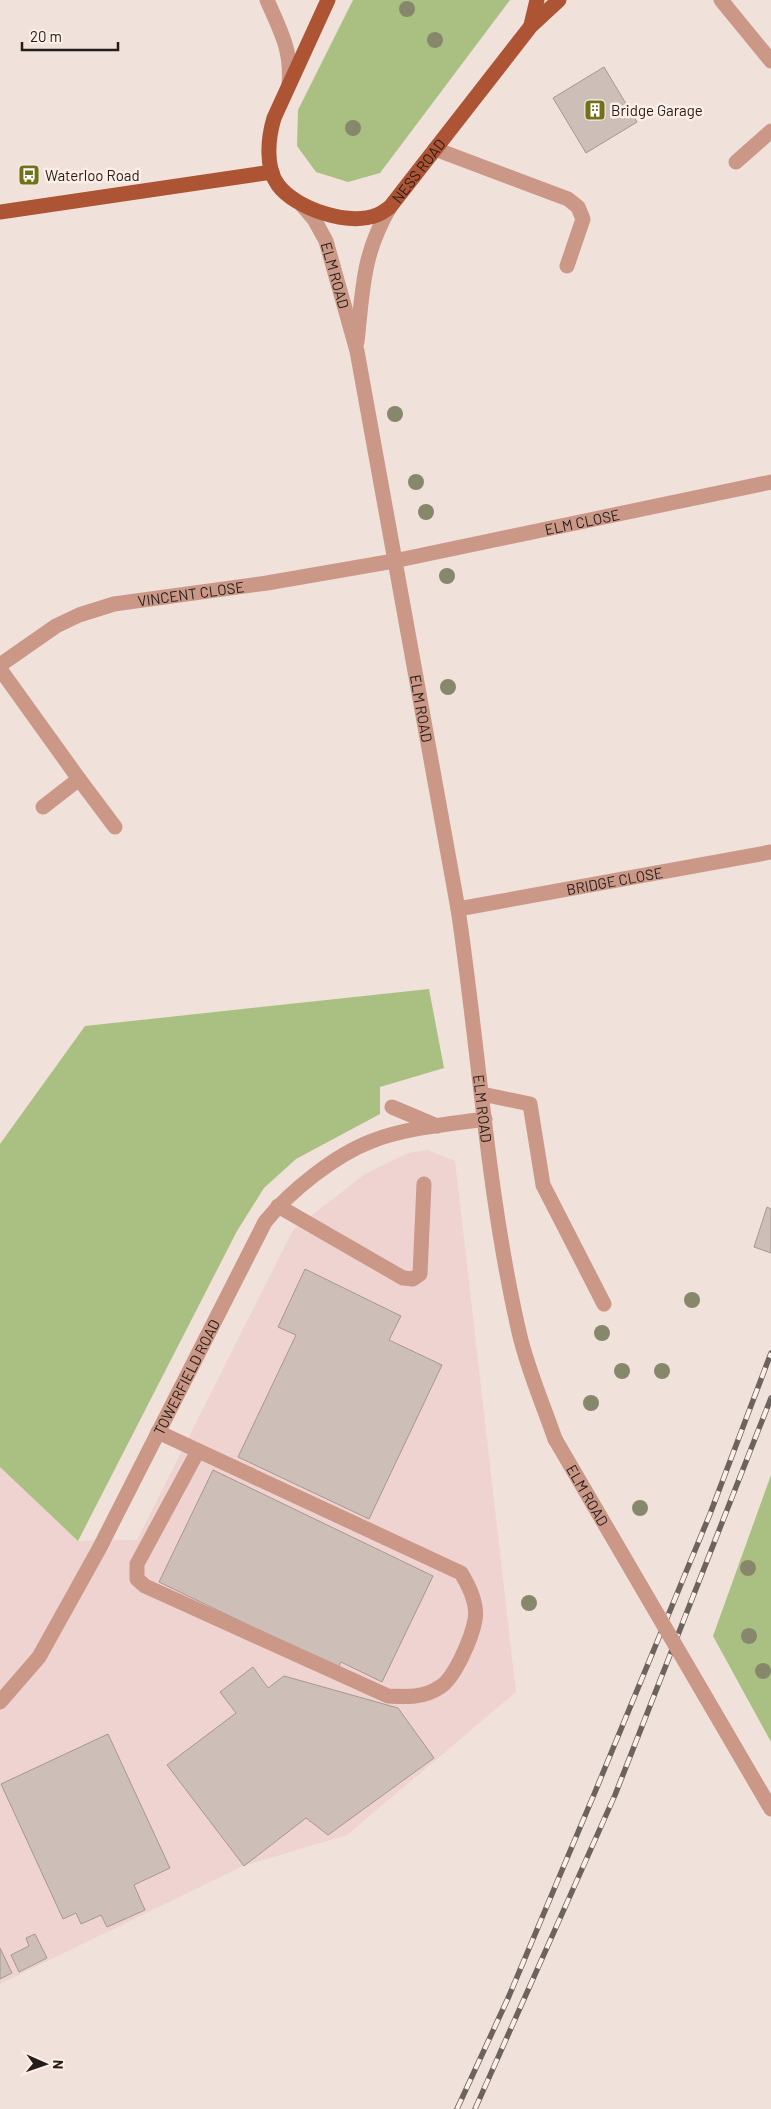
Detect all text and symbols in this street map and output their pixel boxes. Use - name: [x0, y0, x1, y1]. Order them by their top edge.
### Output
- scale bar: [22, 20, 119, 52]
- text: 20 m: [30, 27, 62, 45]
- building icon: Bridge Garage: [583, 98, 607, 122]
- place label: Bridge Garage: [611, 101, 703, 119]
- street label: NESS ROAD: [388, 135, 449, 206]
- bus stop icon: Waterloo Road: [17, 163, 41, 187]
- place label: Waterloo Road: [45, 166, 140, 184]
- street label: ELM ROAD: [318, 240, 354, 310]
- street label: ELM CLOSE: [543, 505, 621, 538]
- street label: VINCENT CLOSE: [136, 577, 245, 610]
- street label: ELM ROAD: [407, 673, 437, 744]
- street label: BRIDGE CLOSE: [565, 863, 664, 898]
- street label: ELM ROAD: [470, 1074, 496, 1144]
- street label: TOWERFIELD ROAD: [149, 1316, 223, 1438]
- street label: ELM ROAD: [563, 1461, 613, 1529]
- north arrow: [20, 2039, 70, 2089]
- text: N: [50, 2060, 67, 2069]

